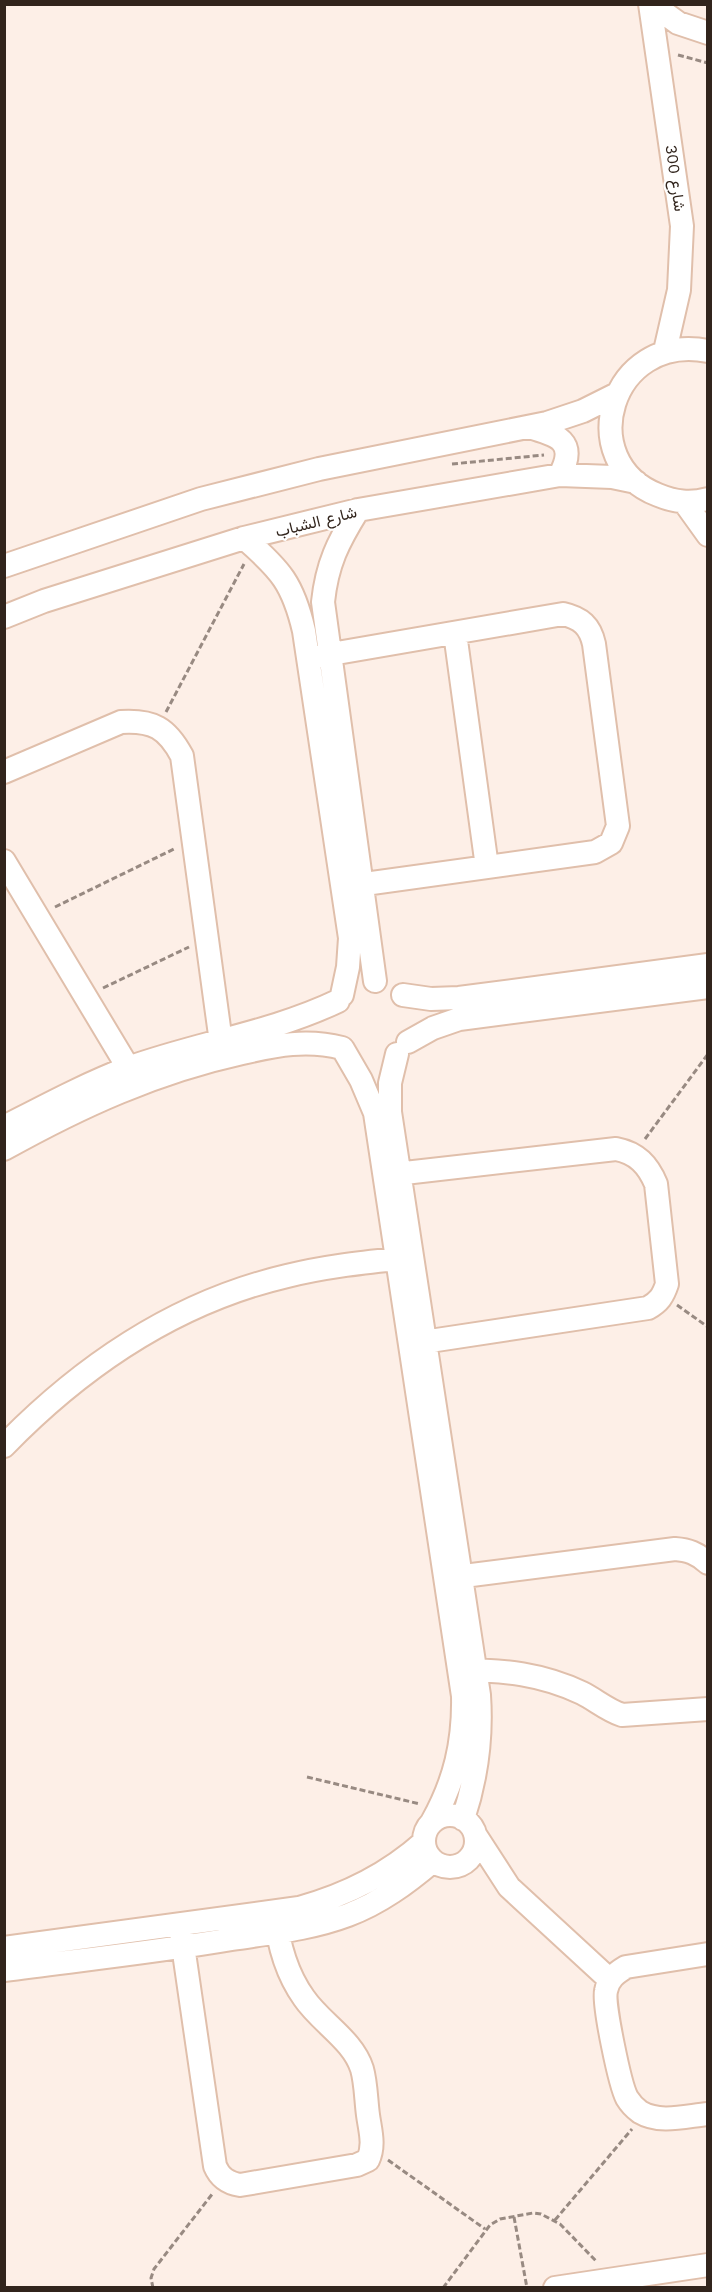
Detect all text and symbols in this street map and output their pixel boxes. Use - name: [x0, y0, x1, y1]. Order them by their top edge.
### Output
- street label: شارع 300: [659, 144, 690, 213]
- street label: شارع الشباب: [273, 502, 359, 543]

